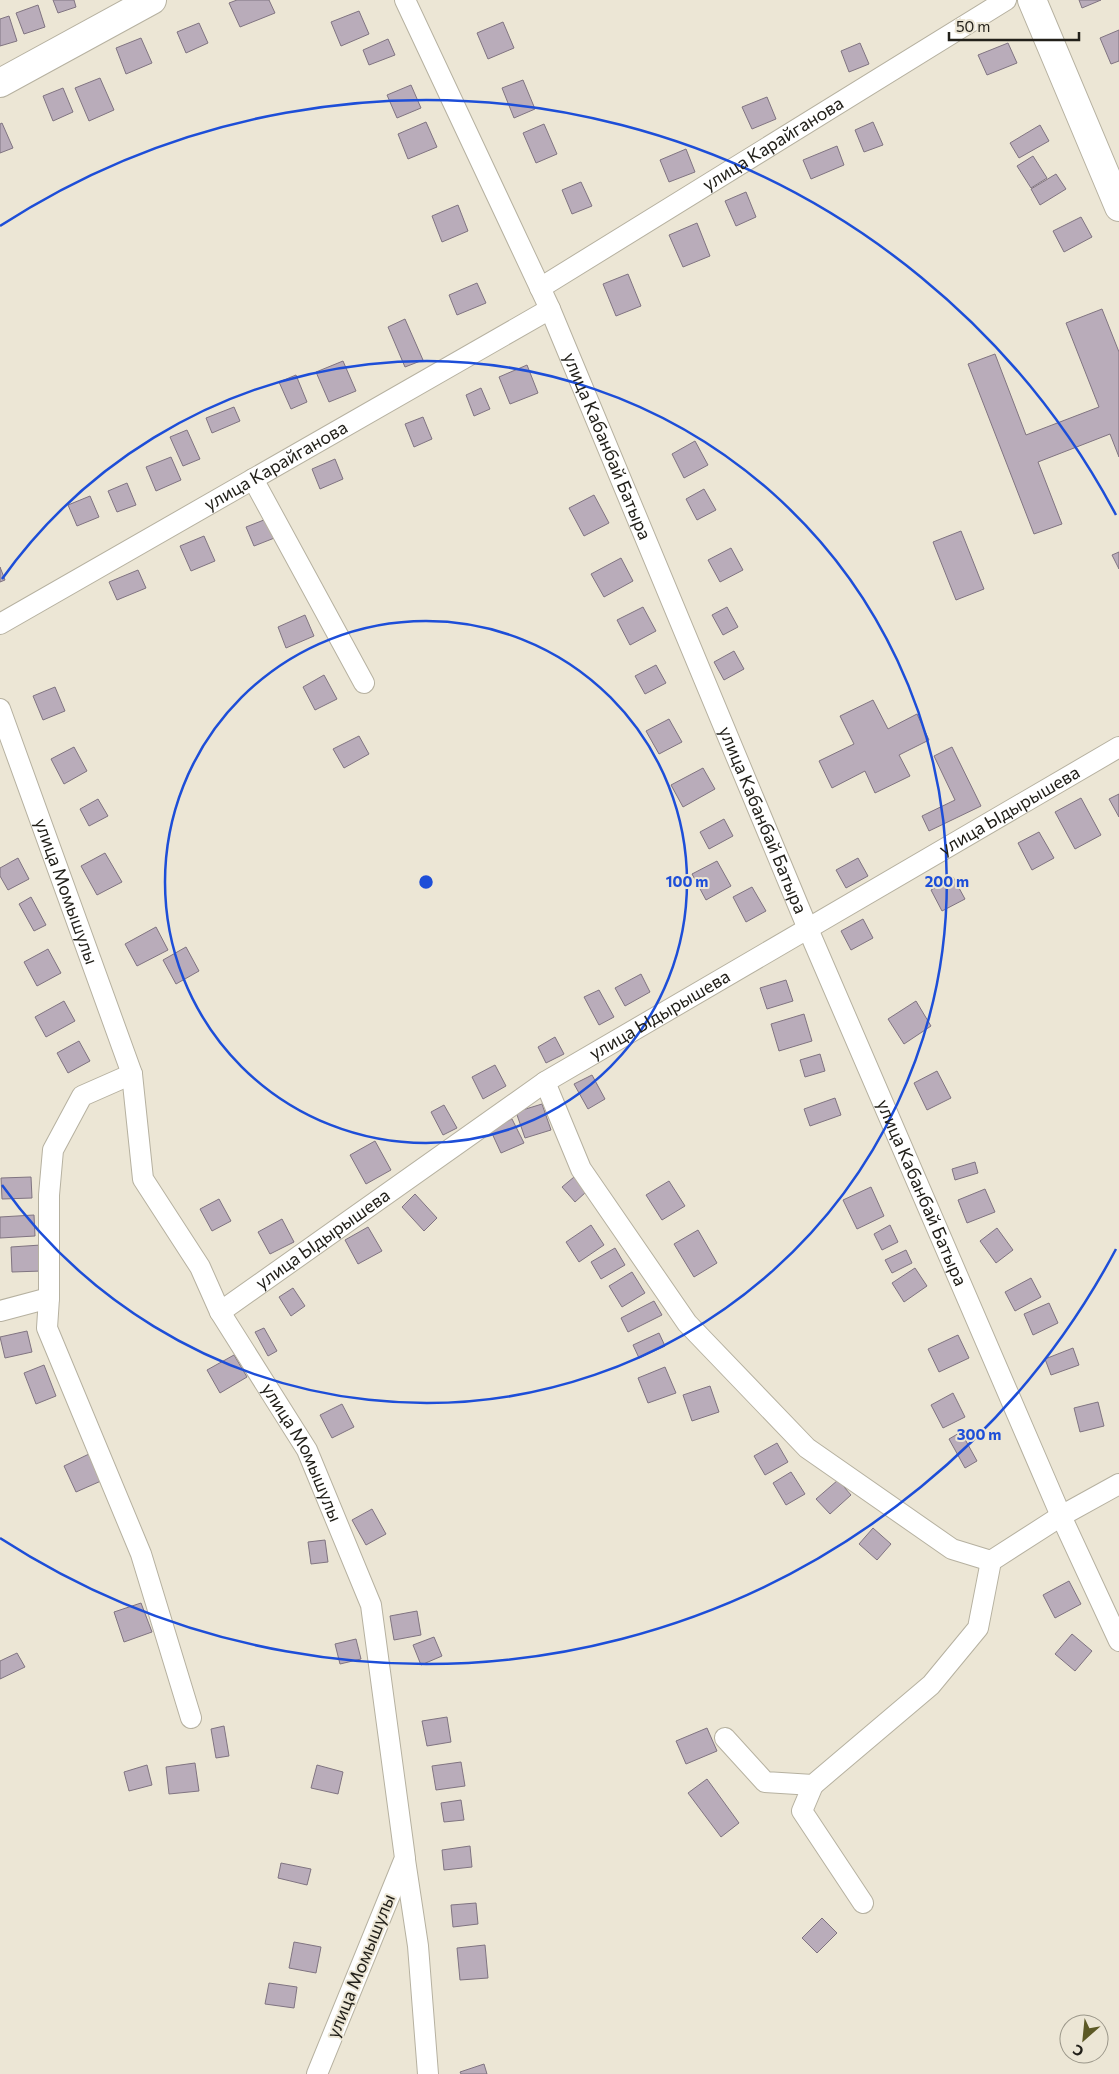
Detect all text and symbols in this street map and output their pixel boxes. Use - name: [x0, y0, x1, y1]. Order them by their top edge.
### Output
- scale bar: [949, 10, 1079, 42]
- text: 50 m: [956, 17, 990, 35]
- street label: улица Карайганова: [698, 91, 847, 195]
- street label: улица Кабанбай Батыра: [559, 349, 657, 543]
- street label: улица Карайганова: [200, 415, 351, 515]
- street label: улица Кабанбай Батыра: [715, 723, 812, 917]
- street label: улица Ыдырышева: [935, 760, 1083, 860]
- street label: улица Момышулы: [30, 815, 103, 967]
- text: 100 m: [666, 872, 708, 890]
- text: 200 m: [925, 872, 969, 890]
- centre of rings: [417, 873, 435, 891]
- street label: улица Ыдырышева: [585, 965, 734, 1064]
- street label: улица Кабанбай Батыра: [873, 1096, 972, 1289]
- street label: улица Ыдырышева: [251, 1183, 394, 1293]
- street label: улица Момышулы: [258, 1379, 347, 1525]
- text: 300 m: [957, 1425, 1001, 1443]
- street label: улица Момышулы: [321, 1890, 399, 2041]
- north arrow: [1059, 2014, 1109, 2064]
- text: С: [1070, 2041, 1086, 2061]

